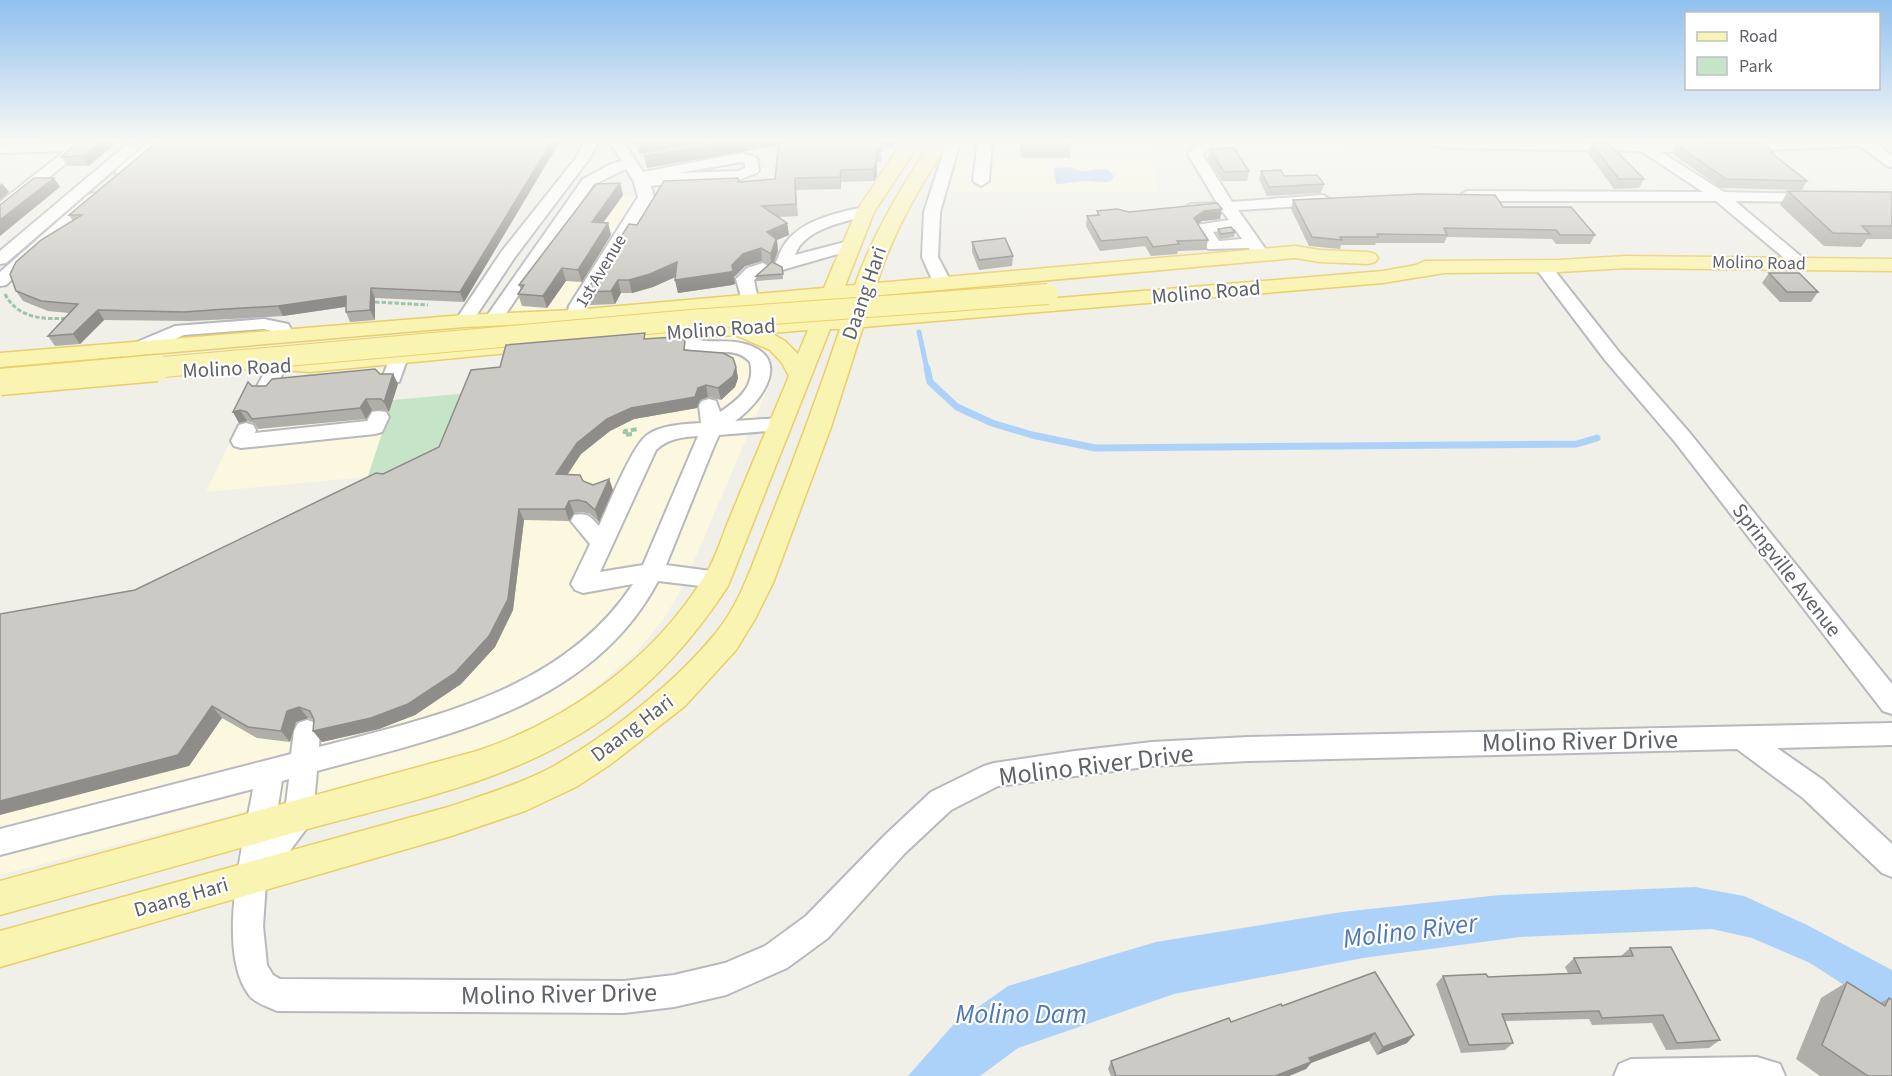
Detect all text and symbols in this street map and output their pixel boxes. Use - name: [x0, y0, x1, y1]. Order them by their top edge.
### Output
- legend: [1685, 12, 1880, 90]
- text: Road: [1739, 24, 1778, 49]
- text: Park: [1739, 54, 1773, 79]
- street label: 1st Avenue: [569, 230, 633, 312]
- street label: Daang Hari: [834, 242, 894, 344]
- street label: Molino Road: [1712, 250, 1806, 276]
- street label: Molino Road: [1150, 272, 1262, 312]
- street label: Molino Road: [665, 310, 777, 348]
- street label: Molino Road: [182, 350, 292, 386]
- street label: Springville Avenue: [1725, 497, 1849, 643]
- street label: Daang Hari: [584, 687, 680, 769]
- street label: Molino River Drive: [1482, 721, 1678, 761]
- street label: Molino River Drive: [996, 735, 1196, 795]
- street label: Daang Hari: [130, 869, 232, 925]
- water label: Molino River: [1341, 903, 1481, 959]
- street label: Molino River Drive: [461, 974, 657, 1014]
- water label: Molino Dam: [955, 995, 1087, 1034]

